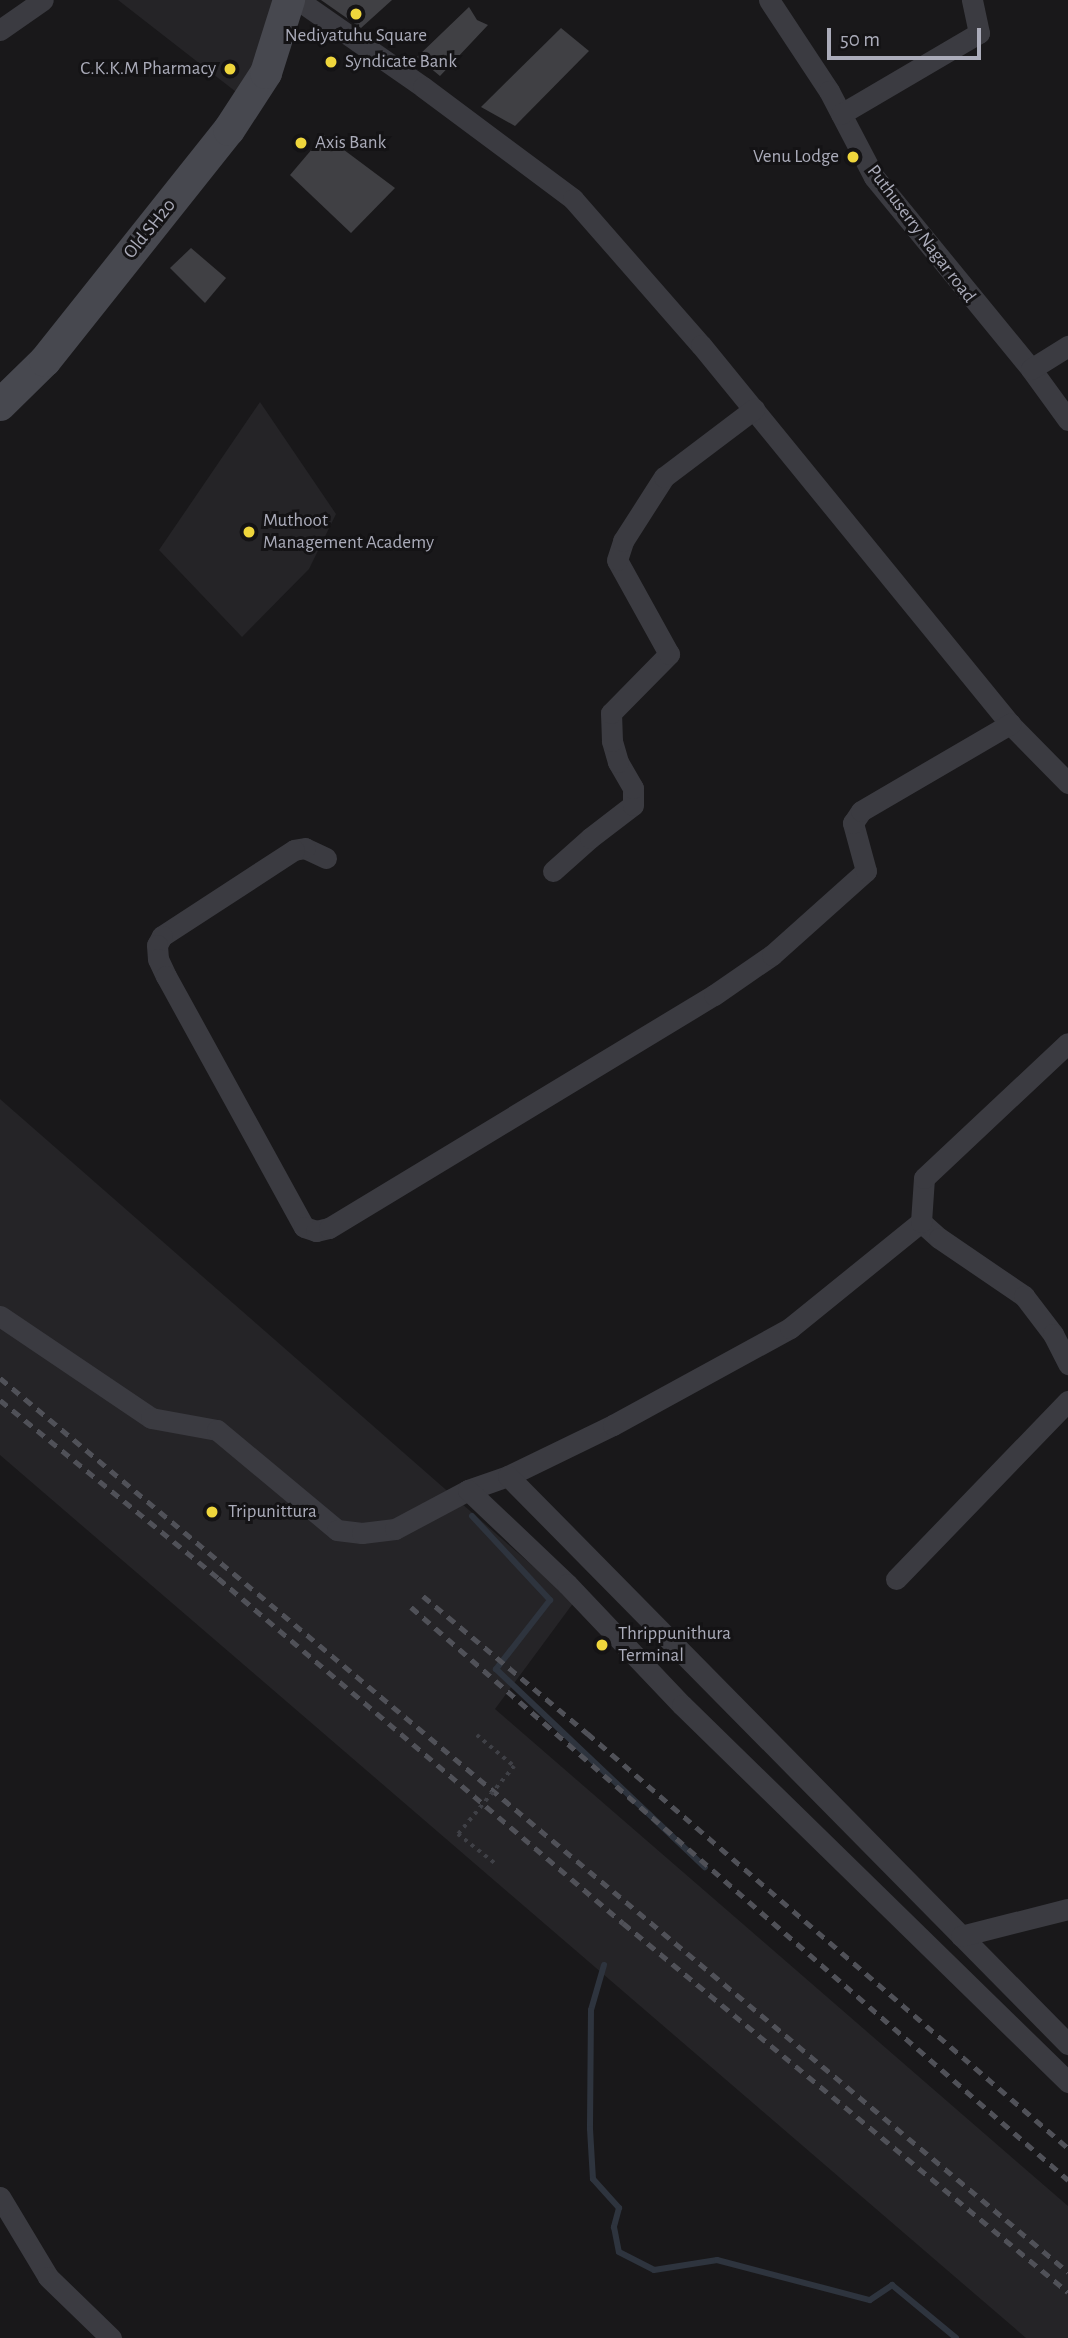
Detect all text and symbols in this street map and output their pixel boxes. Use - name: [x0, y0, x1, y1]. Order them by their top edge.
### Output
- marker: Nediyatuhu Square: [348, 6, 364, 22]
- scale bar: [830, 14, 984, 58]
- place label: Nediyatuhu Square: [285, 25, 427, 47]
- text: 50 m: [840, 29, 880, 50]
- place label: Syndicate Bank: [345, 51, 457, 73]
- marker: Syndicate Bank: [323, 54, 339, 70]
- place label: C.K.K.M Pharmacy: [80, 58, 216, 80]
- marker: C.K.K.M Pharmacy: [222, 61, 238, 77]
- place label: Axis Bank: [315, 132, 386, 154]
- marker: Axis Bank: [293, 135, 309, 151]
- place label: Venu Lodge: [753, 146, 839, 168]
- marker: Venu Lodge: [845, 149, 861, 165]
- street label: Puthuserry Nagar road: [862, 161, 980, 307]
- street label: Old SH20: [119, 194, 181, 264]
- place label: Muthoot Management Academy: [263, 510, 434, 554]
- marker: Muthoot Management Academy: [241, 524, 257, 540]
- place label: Tripunittura: [228, 1501, 317, 1523]
- marker: Tripunittura: [202, 1502, 222, 1522]
- place label: Thrippunithura Terminal: [618, 1623, 731, 1667]
- marker: Thrippunithura Terminal: [592, 1635, 612, 1655]

